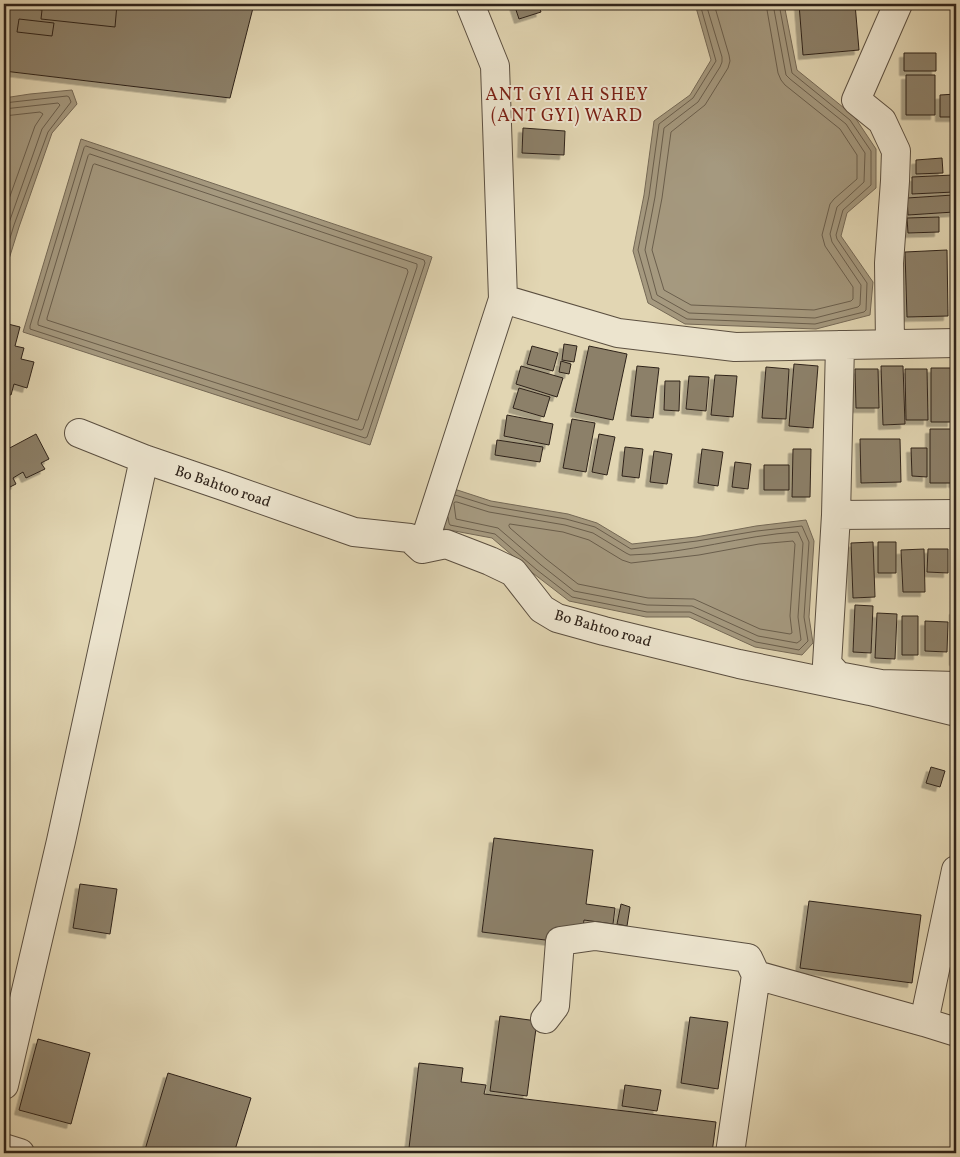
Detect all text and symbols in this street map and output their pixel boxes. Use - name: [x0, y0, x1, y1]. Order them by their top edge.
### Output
- district label: ANT GYI AH SHEY (ANT GYI) WARD: [485, 83, 649, 129]
- street label: Bo Bahtoo road: [172, 461, 273, 514]
- street label: Bo Bahtoo road: [551, 606, 654, 653]

